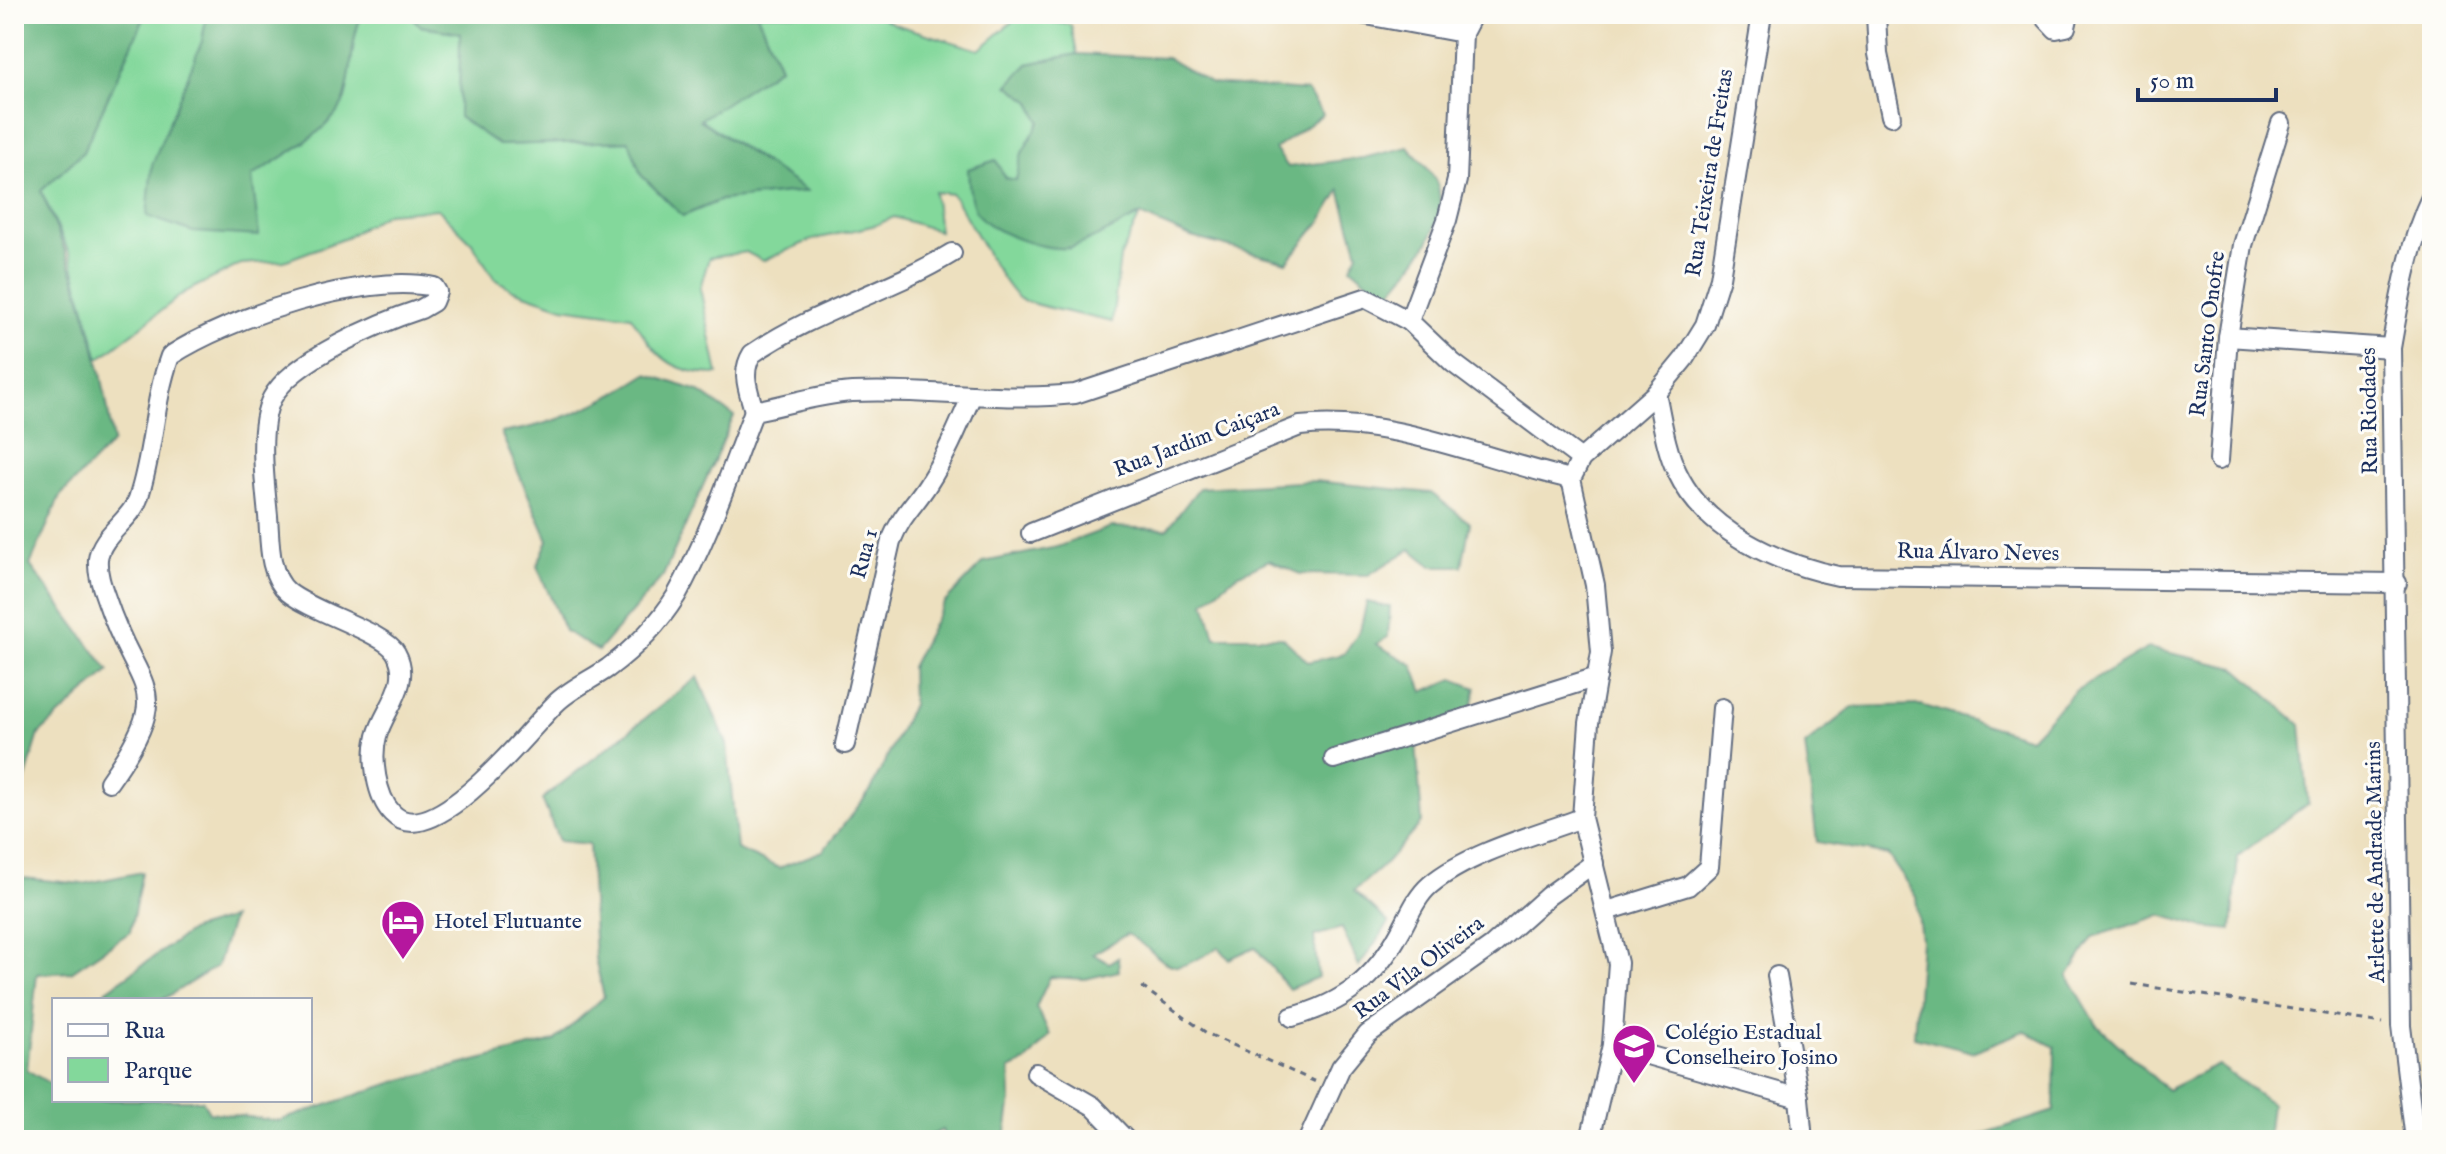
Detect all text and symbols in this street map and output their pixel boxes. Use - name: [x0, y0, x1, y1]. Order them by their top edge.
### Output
- scale bar: [2138, 52, 2276, 102]
- text: 50 m: [2150, 66, 2194, 97]
- street label: Rua Teixeira de Freitas: [1680, 67, 1740, 279]
- street label: Rua Santo Onofre: [2184, 250, 2232, 418]
- street label: Rua Riodades: [2355, 347, 2385, 475]
- street label: Rua Jardim Caiçara: [1110, 395, 1284, 484]
- street label: Rua 1: [845, 526, 885, 582]
- street label: Rua Álvaro Neves: [1896, 538, 2060, 568]
- street label: Arlette de Andrade Marins: [2360, 741, 2392, 984]
- hotel icon: Hotel Flutuante: [379, 898, 427, 961]
- place label: Hotel Flutuante: [434, 908, 582, 936]
- street label: Rua Vila Oliveira: [1348, 910, 1490, 1026]
- legend: [52, 998, 312, 1102]
- text: Rua: [124, 1016, 166, 1047]
- place label: Colégio Estadual Conselheiro Josino: [1665, 1019, 1838, 1072]
- school or university icon: Colégio Estadual Conselheiro Josino: [1610, 1022, 1658, 1085]
- text: Parque: [124, 1056, 192, 1087]

